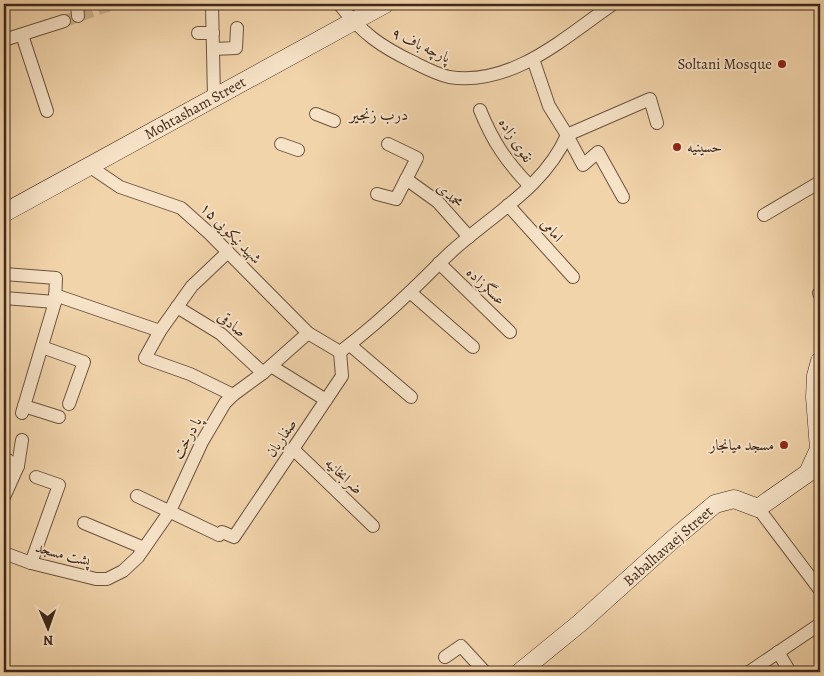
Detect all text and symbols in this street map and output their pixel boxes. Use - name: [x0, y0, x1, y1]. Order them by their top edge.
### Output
- street label: پارچه باف ۹: [388, 23, 455, 69]
- place label: Soltani Mosque: [677, 54, 772, 74]
- marker: Soltani Mosque: [776, 58, 788, 70]
- street label: Mohtasham Street: [141, 72, 249, 144]
- district label: درب زنجیر: [348, 104, 408, 126]
- street label: نقوی زاده: [494, 114, 538, 166]
- place label: حسینیه: [687, 137, 722, 157]
- marker: حسینیه: [671, 141, 683, 153]
- street label: محمدی: [432, 178, 468, 213]
- street label: شهید نیکویی ۱۵: [196, 198, 266, 268]
- street label: امامی: [536, 214, 568, 246]
- street label: عسگرزاده: [462, 262, 510, 310]
- street label: صادقی: [213, 306, 251, 342]
- street label: پا درخت: [168, 412, 208, 463]
- street label: صفاریان: [261, 415, 301, 461]
- place label: مسجد میانجار: [708, 435, 774, 455]
- marker: مسجد میانجار: [778, 439, 790, 451]
- street label: ضرابخانیه: [321, 453, 367, 499]
- street label: Babalhavaej Street: [619, 501, 717, 591]
- street label: پشت مسجد: [33, 537, 93, 571]
- north arrow: [22, 604, 72, 654]
- text: N: [43, 631, 54, 650]

